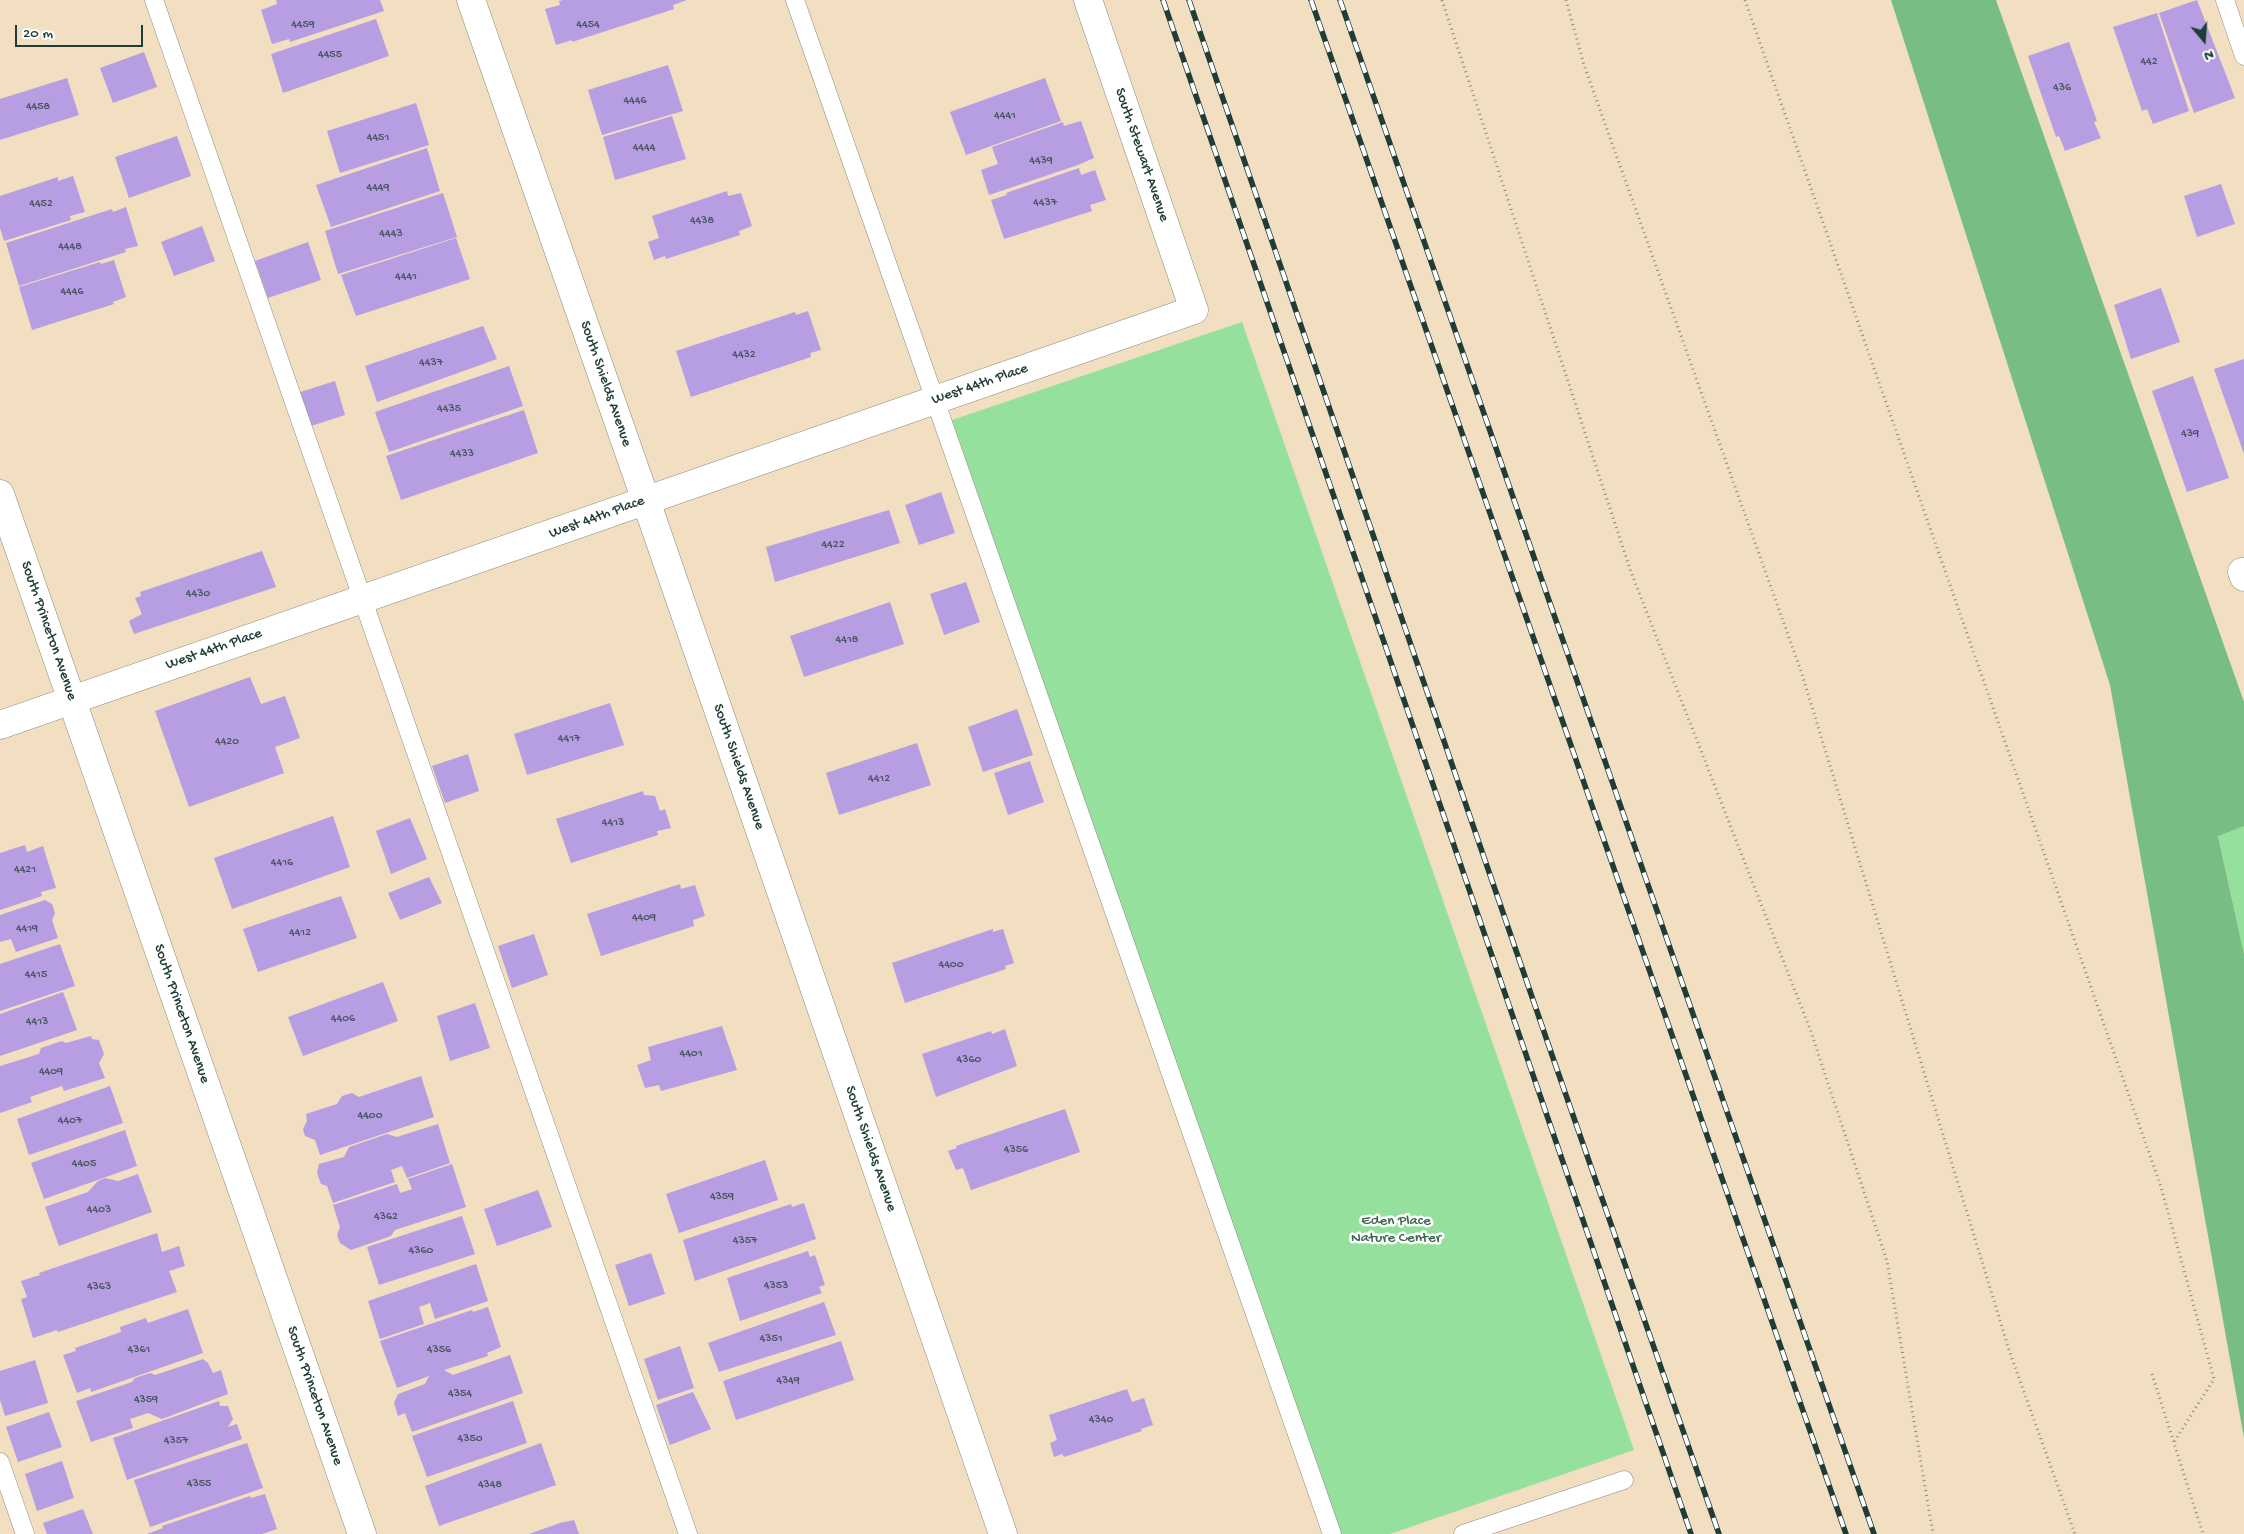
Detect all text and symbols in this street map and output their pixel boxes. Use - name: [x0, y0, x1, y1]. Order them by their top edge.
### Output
- scale bar: [18, 15, 145, 47]
- north arrow: [2179, 15, 2229, 65]
- house number: 4459: [291, 18, 315, 32]
- house number: 4454: [576, 18, 600, 32]
- text: 20 m: [23, 25, 53, 43]
- text: N: [2202, 45, 2216, 64]
- house number: 4455: [318, 48, 342, 62]
- house number: 442: [2140, 55, 2158, 69]
- house number: 436: [2053, 81, 2071, 95]
- street label: South Stewart Avenue: [1110, 86, 1172, 224]
- house number: 4446: [623, 94, 647, 108]
- house number: 4458: [26, 100, 50, 114]
- house number: 4441: [994, 109, 1016, 123]
- house number: 4451: [367, 131, 389, 145]
- house number: 4444: [633, 141, 655, 155]
- house number: 4439: [1029, 154, 1053, 168]
- house number: 4449: [366, 181, 390, 195]
- house number: 4437: [1033, 196, 1057, 210]
- house number: 4452: [29, 197, 53, 211]
- house number: 4438: [690, 214, 714, 228]
- house number: 4443: [379, 227, 403, 241]
- house number: 4448: [58, 240, 82, 254]
- house number: 4441: [395, 270, 417, 284]
- house number: 4446: [60, 285, 84, 299]
- street label: South Shields Avenue: [575, 319, 635, 449]
- house number: 4432: [732, 348, 756, 362]
- house number: 4437: [419, 356, 443, 370]
- street label: West 44th Place: [930, 360, 1030, 410]
- house number: 4435: [437, 402, 461, 416]
- house number: 439: [2181, 427, 2199, 441]
- house number: 4433: [450, 447, 474, 461]
- street label: West 44th Place: [547, 492, 647, 544]
- house number: 4422: [821, 538, 845, 552]
- street label: South Princeton Avenue: [16, 559, 80, 703]
- house number: 4430: [186, 587, 210, 601]
- street label: West 44th Place: [164, 625, 264, 675]
- house number: 4418: [836, 633, 858, 647]
- street label: South Shields Avenue: [708, 702, 768, 832]
- house number: 4417: [558, 732, 580, 746]
- house number: 4420: [215, 735, 239, 749]
- house number: 4412: [868, 772, 890, 786]
- house number: 4413: [602, 816, 624, 830]
- house number: 4416: [271, 856, 293, 870]
- house number: 4421: [14, 863, 36, 877]
- house number: 4409: [632, 911, 656, 925]
- house number: 4419: [16, 922, 38, 936]
- house number: 4412: [289, 926, 311, 940]
- street label: South Princeton Avenue: [149, 942, 213, 1086]
- house number: 4400: [939, 958, 963, 972]
- house number: 4415: [25, 968, 47, 982]
- house number: 4406: [331, 1012, 355, 1026]
- house number: 4413: [26, 1015, 48, 1029]
- house number: 4401: [679, 1047, 703, 1061]
- house number: 4360: [957, 1053, 981, 1067]
- house number: 4409: [39, 1065, 63, 1079]
- street label: South Shields Avenue: [840, 1084, 900, 1214]
- house number: 4400: [358, 1109, 382, 1123]
- house number: 4407: [58, 1114, 82, 1128]
- house number: 4356: [1004, 1143, 1028, 1157]
- house number: 4405: [72, 1157, 96, 1171]
- house number: 4359: [710, 1190, 734, 1204]
- house number: 4403: [87, 1203, 111, 1217]
- house number: 4362: [374, 1210, 398, 1224]
- park label: Eden Place Nature Center: [1351, 1213, 1441, 1248]
- house number: 4357: [733, 1234, 757, 1248]
- house number: 4360: [409, 1244, 433, 1258]
- house number: 4353: [764, 1279, 788, 1293]
- house number: 4363: [87, 1280, 111, 1294]
- street label: South Princeton Avenue: [282, 1324, 346, 1468]
- house number: 4351: [759, 1332, 783, 1346]
- house number: 4361: [128, 1343, 150, 1357]
- house number: 4356: [427, 1343, 451, 1357]
- house number: 4349: [776, 1374, 800, 1388]
- house number: 4354: [448, 1387, 472, 1401]
- house number: 4359: [134, 1393, 158, 1407]
- house number: 4340: [1089, 1413, 1113, 1427]
- house number: 4350: [457, 1432, 483, 1446]
- house number: 4357: [164, 1434, 188, 1448]
- house number: 4355: [187, 1477, 211, 1491]
- house number: 4348: [478, 1478, 502, 1492]

